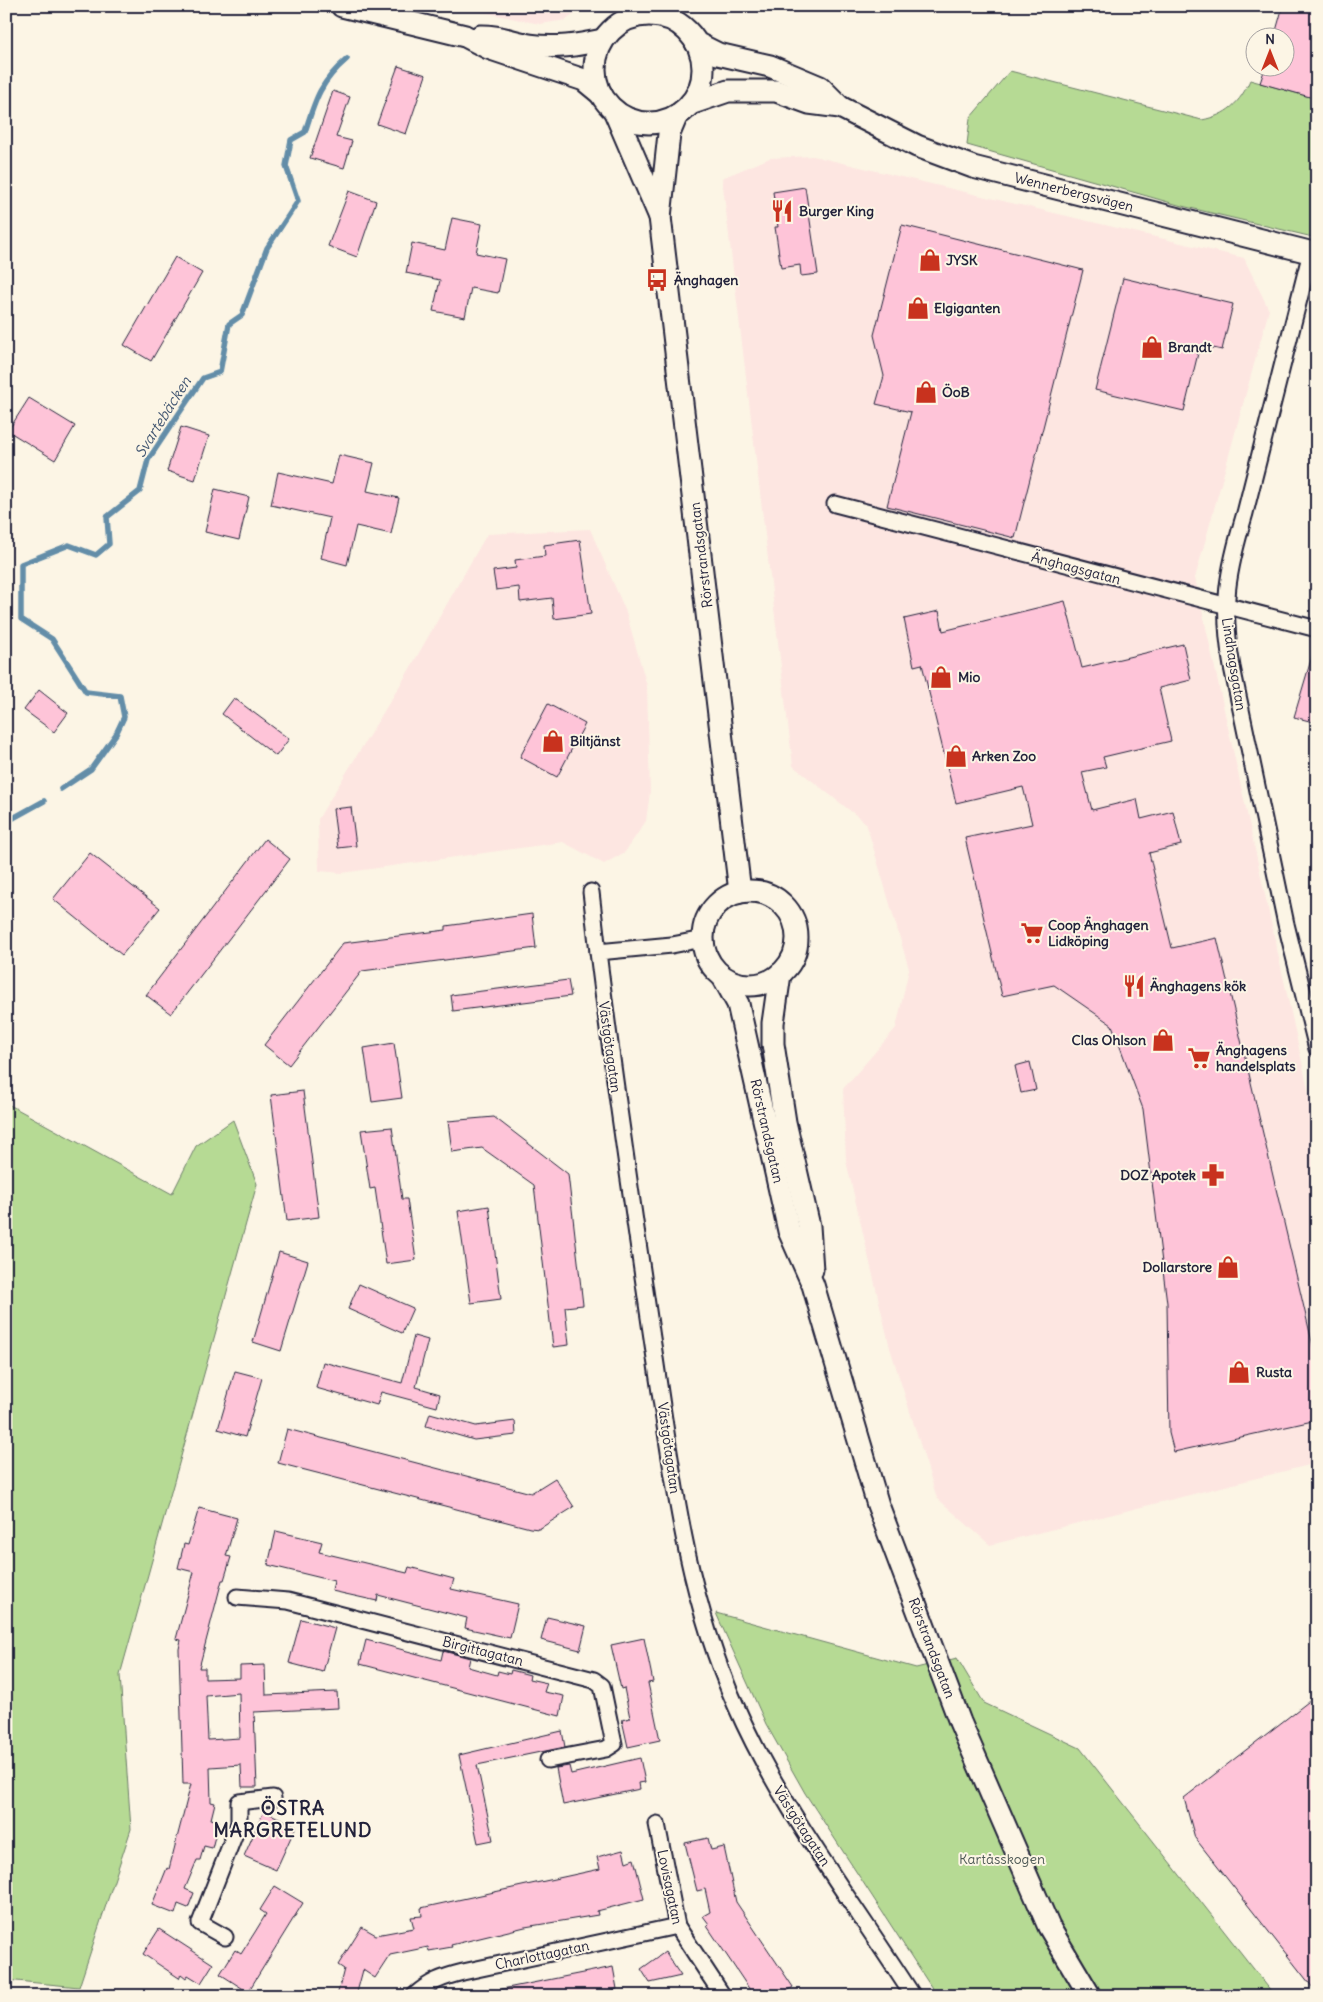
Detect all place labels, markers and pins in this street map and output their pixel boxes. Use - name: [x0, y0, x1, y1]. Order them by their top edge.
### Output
- restaurant icon: Burger King: [769, 198, 795, 224]
- place label: Burger King: [799, 202, 874, 220]
- shop icon: JYSK: [917, 247, 943, 273]
- place label: JYSK: [946, 251, 978, 269]
- bus stop icon: Änghagen: [644, 267, 670, 293]
- place label: Änghagen: [674, 271, 738, 289]
- shop icon: Elgiganten: [905, 295, 931, 321]
- place label: Elgiganten: [934, 299, 1000, 317]
- shop icon: Brandt: [1139, 334, 1165, 360]
- place label: Brandt: [1168, 338, 1212, 356]
- shop icon: ÖoB: [913, 379, 939, 405]
- place label: ÖoB: [942, 383, 970, 401]
- shop icon: Mio: [928, 664, 954, 690]
- place label: Mio: [958, 668, 980, 686]
- shop icon: Biltjänst: [540, 728, 566, 754]
- place label: Biltjänst: [570, 732, 621, 750]
- shop icon: Arken Zoo: [943, 743, 969, 769]
- place label: Arken Zoo: [972, 747, 1036, 765]
- place label: Coop Änghagen Lidköping: [1048, 916, 1149, 950]
- supermarket icon: Coop Änghagen Lidköping: [1019, 920, 1045, 946]
- restaurant icon: Änghagens kök: [1121, 973, 1147, 999]
- place label: Änghagens kök: [1150, 977, 1246, 995]
- shop icon: Clas Ohlson: [1150, 1027, 1176, 1053]
- place label: Clas Ohlson: [1072, 1031, 1146, 1049]
- place label: Änghagens handelsplats: [1216, 1041, 1296, 1075]
- supermarket icon: Änghagens handelsplats: [1186, 1045, 1212, 1071]
- pharmacy icon: DOZ Apotek: [1200, 1162, 1226, 1188]
- place label: DOZ Apotek: [1120, 1166, 1196, 1184]
- shop icon: Dollarstore: [1215, 1254, 1241, 1280]
- place label: Dollarstore: [1142, 1258, 1212, 1276]
- shop icon: Rusta: [1226, 1359, 1252, 1385]
- place label: Rusta: [1256, 1363, 1292, 1381]

